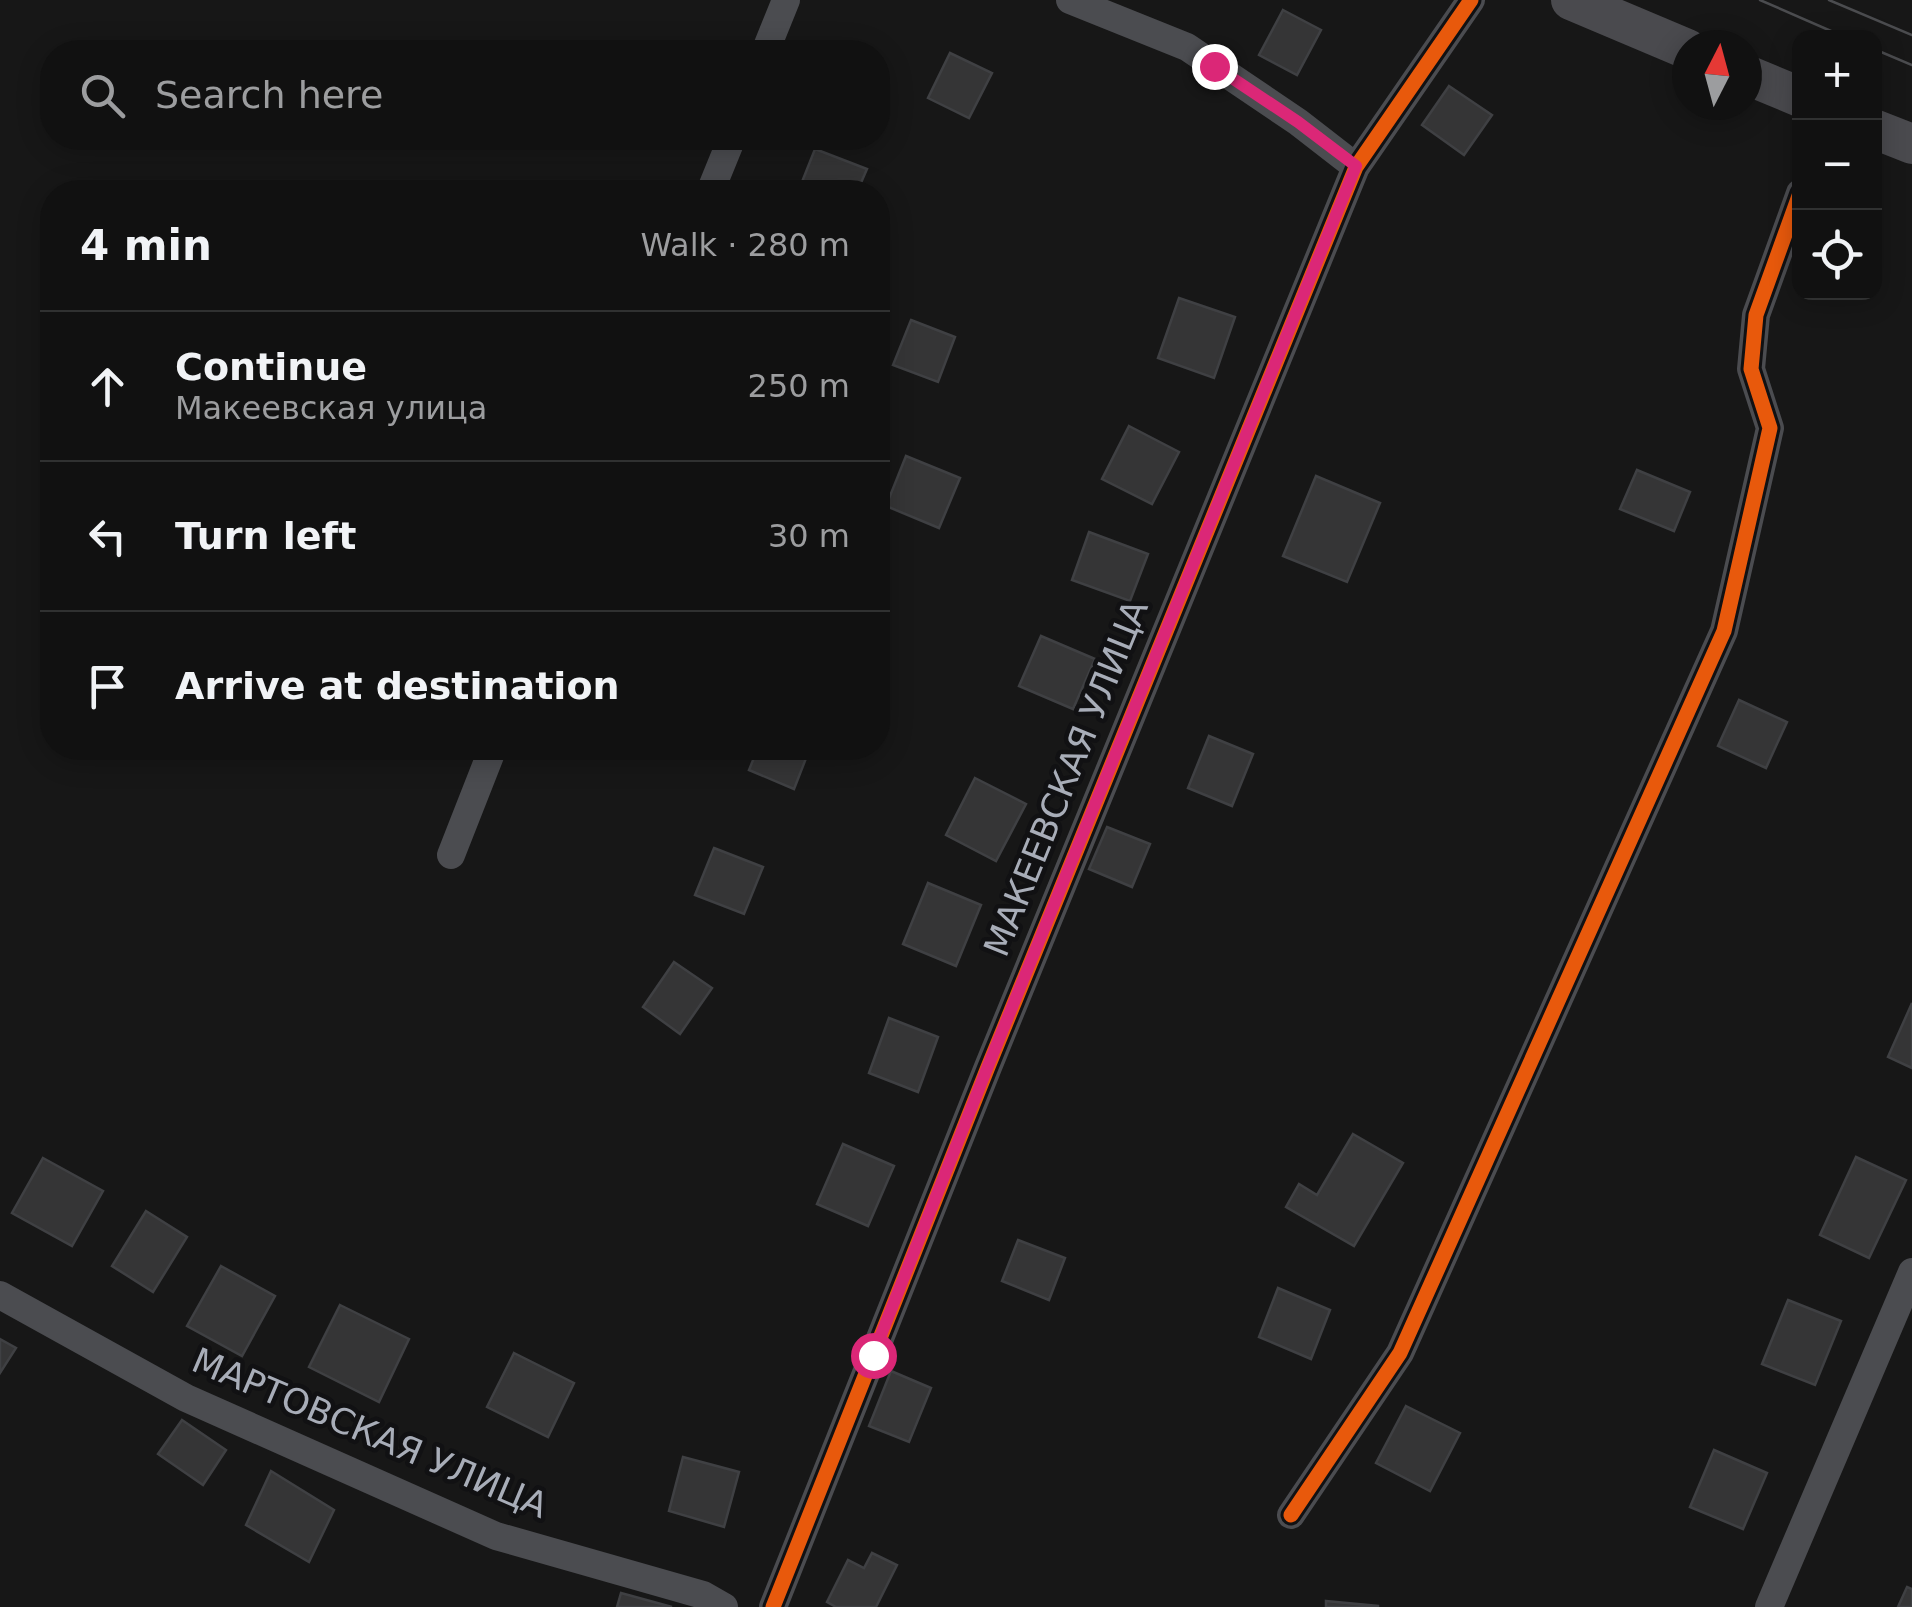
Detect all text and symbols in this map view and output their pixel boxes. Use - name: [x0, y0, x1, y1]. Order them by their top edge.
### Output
- north arrow: [1672, 30, 1762, 120]
- map controls: [1792, 30, 1882, 300]
- button: +: [1792, 30, 1882, 120]
- search box: [40, 40, 890, 150]
- route end: [1192, 44, 1238, 90]
- icon: search: [75, 68, 130, 123]
- text: Search here: [155, 73, 383, 117]
- button: −: [1792, 120, 1882, 210]
- button: locate: [1792, 210, 1882, 300]
- text: 4 min: [80, 221, 212, 270]
- text: Walk · 280 m: [640, 226, 850, 264]
- text: Continue: [175, 345, 367, 389]
- icon: ahead: [80, 359, 135, 414]
- text: 250 m: [748, 367, 850, 405]
- text: Макеевская улица: [175, 389, 487, 427]
- icon: left: [80, 509, 135, 564]
- text: Turn left: [175, 514, 356, 558]
- text: 30 m: [768, 517, 850, 555]
- street label: МАКЕЕВСКАЯ УЛИЦА: [976, 594, 1156, 962]
- icon: arrive: [80, 659, 135, 714]
- text: Arrive at destination: [175, 664, 620, 708]
- route start: [851, 1333, 897, 1379]
- street label: МАРТОВСКАЯ УЛИЦА: [186, 1340, 554, 1526]

